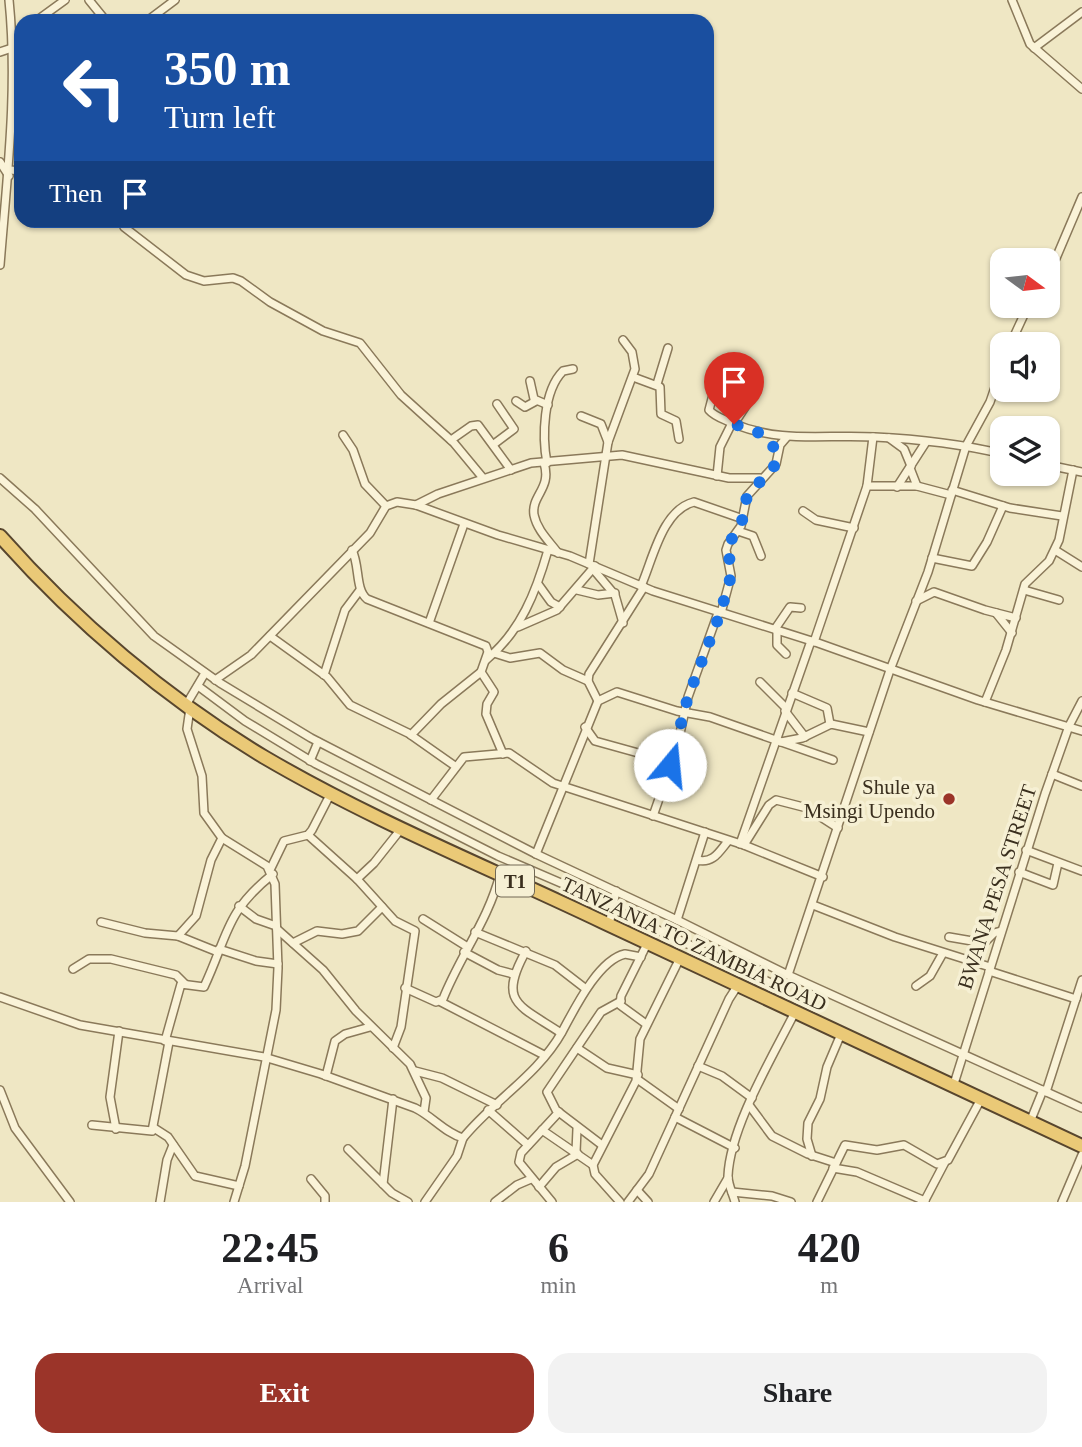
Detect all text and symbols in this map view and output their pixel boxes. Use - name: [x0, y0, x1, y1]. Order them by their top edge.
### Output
- text: 350 m: [164, 41, 291, 96]
- icon: left: [49, 42, 140, 133]
- text: Turn left: [164, 99, 276, 135]
- icon: arrive: [116, 175, 154, 213]
- text: Then: [49, 179, 102, 208]
- north arrow: [990, 248, 1060, 318]
- map controls: [990, 248, 1060, 486]
- button: sound: [990, 332, 1060, 402]
- pin: [704, 352, 764, 424]
- icon: arrive: [715, 363, 753, 401]
- button: layers: [990, 416, 1060, 486]
- position arrow: [633, 728, 707, 802]
- place label: Shule ya Msingi Upendo: [804, 775, 936, 823]
- street label: BWANA PESA STREET: [953, 782, 1041, 992]
- marker: Shule ya Msingi Upendo: [941, 791, 957, 807]
- road number: T1: [496, 866, 534, 897]
- street label: TANZANIA TO ZAMBIA ROAD: [558, 872, 830, 1016]
- text: 22:45: [221, 1225, 319, 1271]
- text: 6: [548, 1225, 569, 1271]
- text: 420: [798, 1225, 861, 1271]
- text: Arrival: [237, 1273, 304, 1298]
- text: min: [541, 1273, 576, 1298]
- text: m: [820, 1273, 838, 1298]
- button: Exit: [35, 1353, 534, 1433]
- button: Share: [548, 1353, 1047, 1433]

